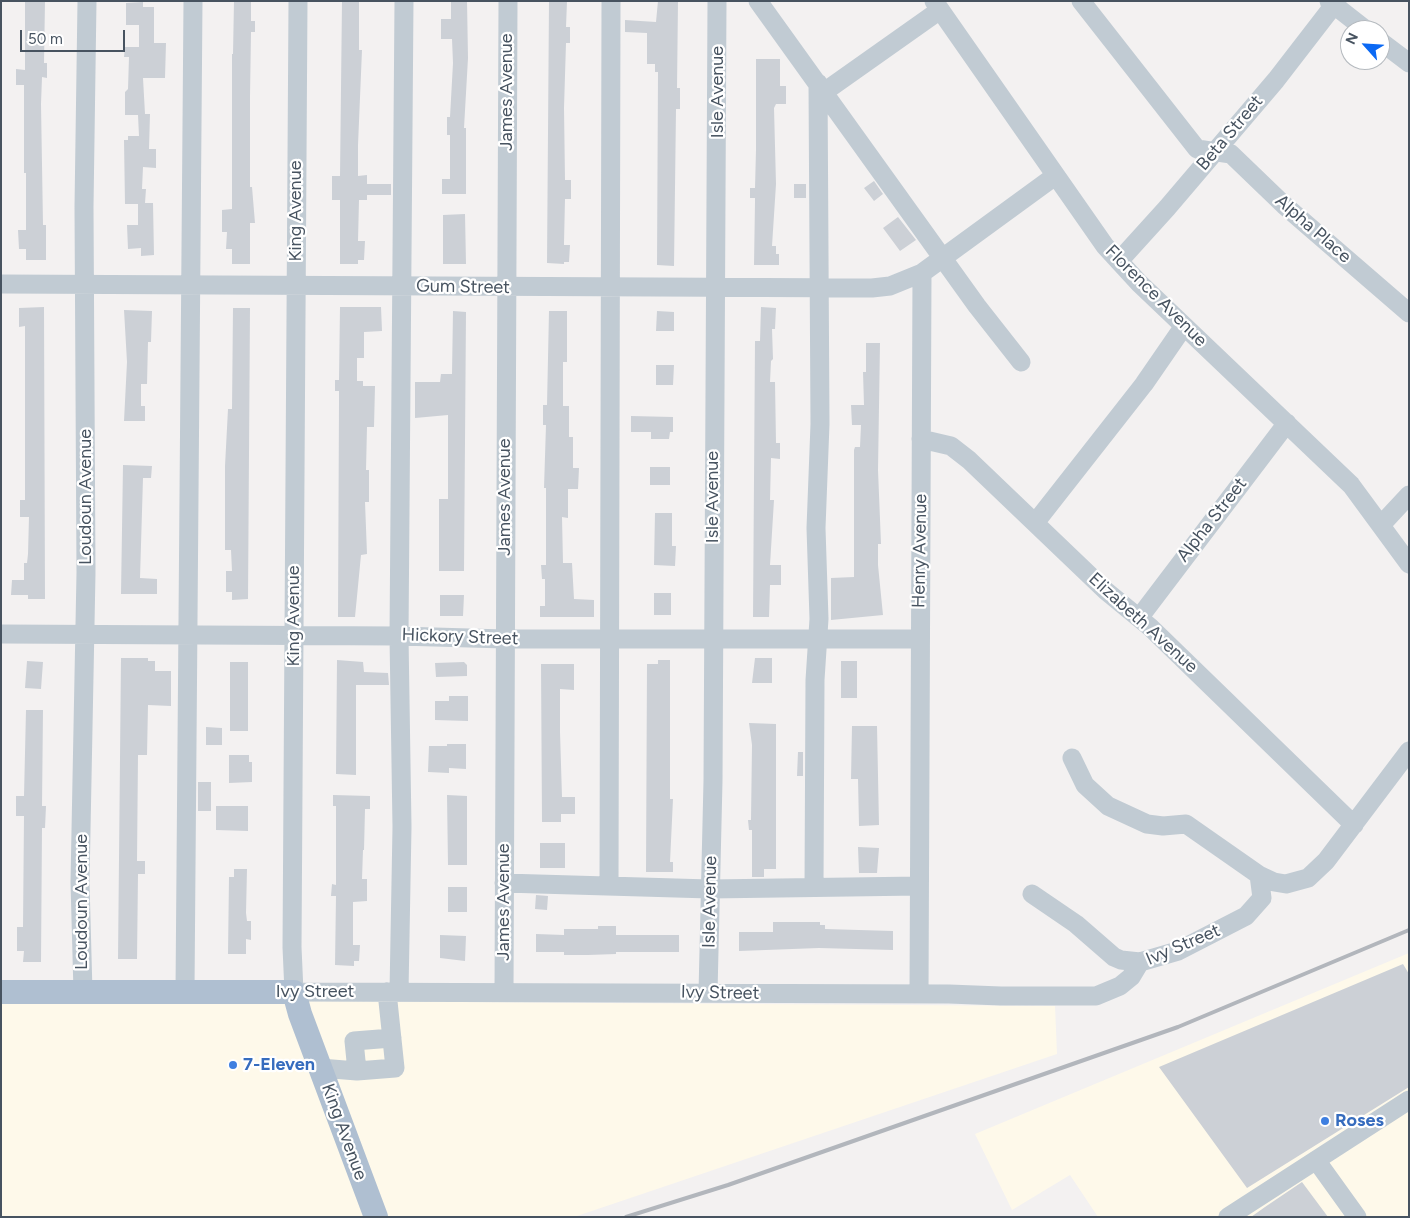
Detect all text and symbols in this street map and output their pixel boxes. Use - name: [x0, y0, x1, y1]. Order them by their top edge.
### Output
- scale bar: [22, 20, 128, 52]
- north arrow: [1340, 20, 1390, 70]
- text: 50 m: [28, 30, 63, 48]
- text: N: [1342, 30, 1362, 47]
- street label: James Avenue: [496, 33, 518, 151]
- street label: Isle Avenue: [707, 46, 729, 138]
- street label: Beta Street: [1192, 91, 1268, 175]
- street label: King Avenue: [285, 160, 307, 262]
- street label: Alpha Place: [1271, 190, 1355, 268]
- street label: Florence Avenue: [1101, 241, 1211, 351]
- street label: Gum Street: [416, 275, 510, 299]
- street label: Loudoun Avenue: [75, 429, 97, 565]
- street label: James Avenue: [494, 438, 516, 556]
- street label: Isle Avenue: [702, 451, 724, 543]
- street label: Alpha Street: [1172, 474, 1252, 566]
- street label: Henry Avenue: [908, 494, 932, 608]
- street label: King Avenue: [283, 565, 305, 667]
- street label: Elizabeth Avenue: [1084, 568, 1202, 678]
- street label: Hickory Street: [401, 624, 519, 650]
- street label: Loudoun Avenue: [71, 834, 93, 970]
- street label: James Avenue: [493, 843, 515, 961]
- street label: Isle Avenue: [698, 856, 722, 948]
- street label: Ivy Street: [1143, 920, 1223, 970]
- street label: Ivy Street: [276, 981, 354, 1003]
- street label: Ivy Street: [681, 982, 759, 1004]
- place label: 7-Eleven: [243, 1054, 315, 1076]
- marker: 7-Eleven: [227, 1059, 239, 1071]
- street label: King Avenue: [317, 1081, 371, 1183]
- place label: Roses: [1335, 1110, 1384, 1132]
- marker: Roses: [1319, 1115, 1331, 1127]

